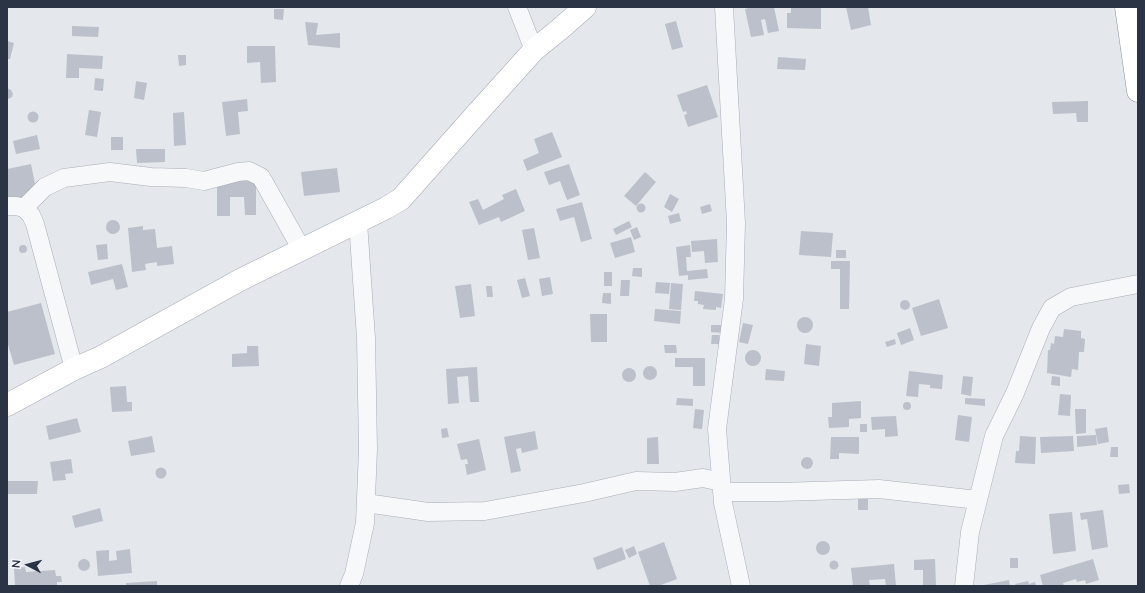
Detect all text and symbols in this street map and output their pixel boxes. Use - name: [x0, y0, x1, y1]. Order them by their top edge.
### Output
- north arrow: [8, 545, 48, 585]
- text: N: [9, 559, 22, 569]

